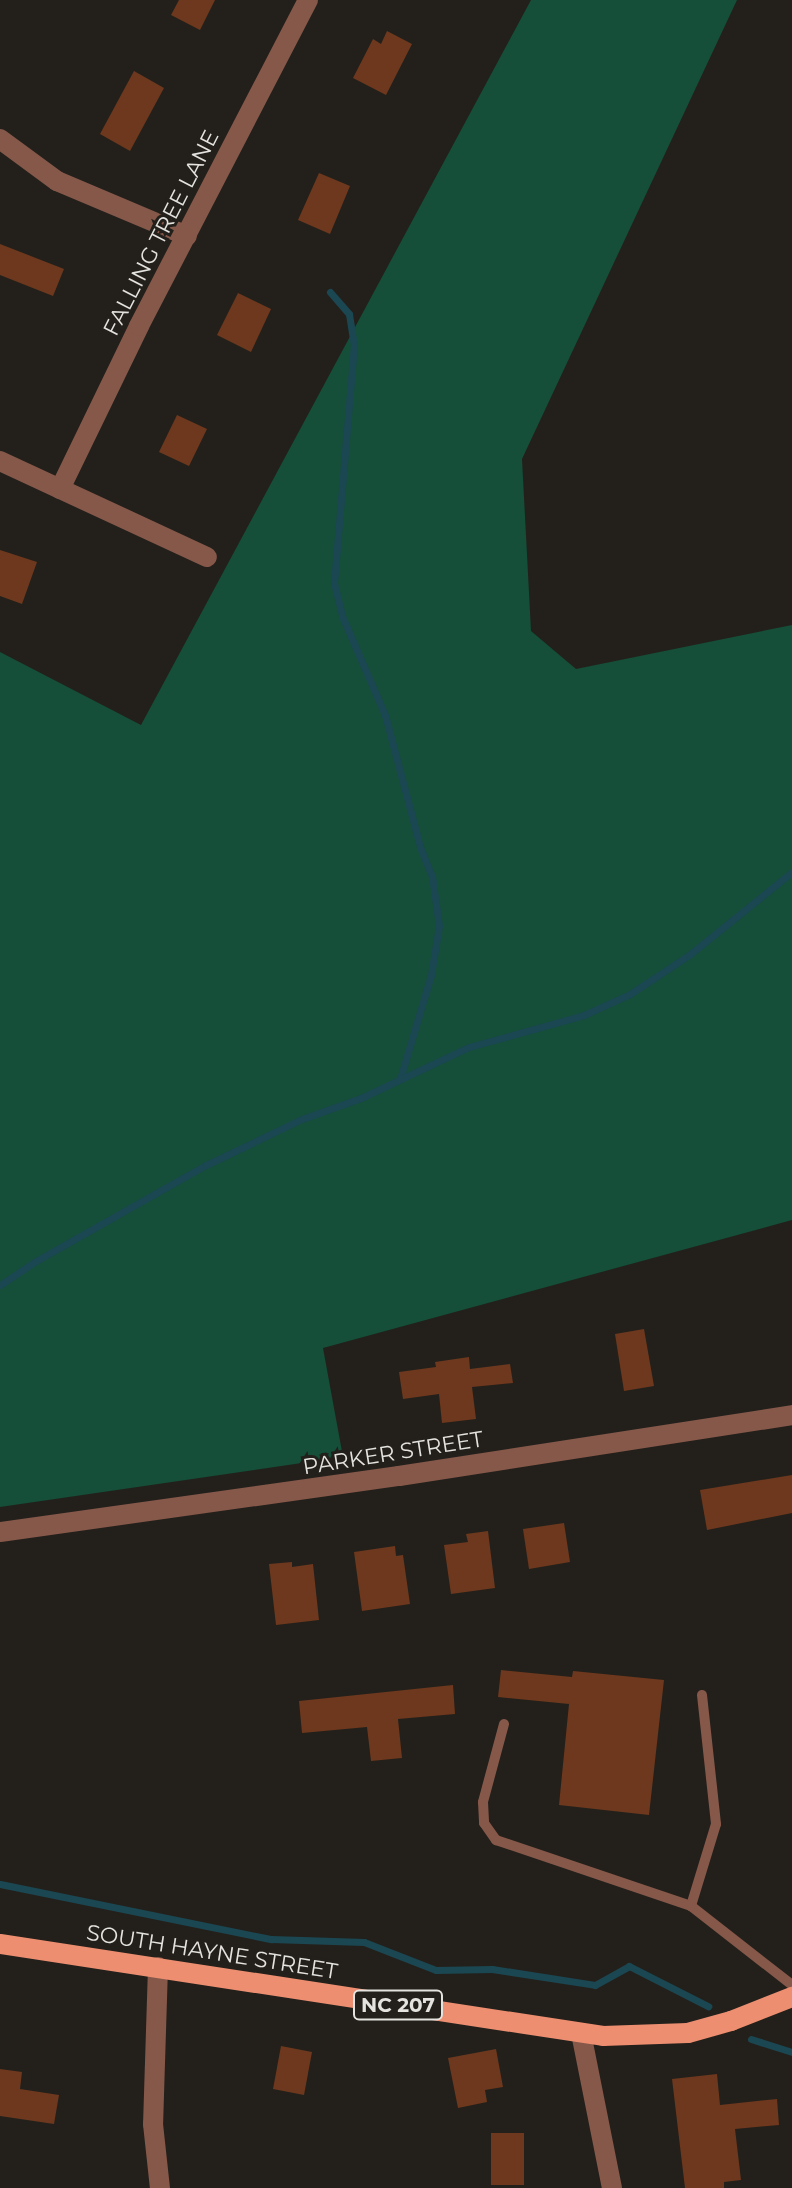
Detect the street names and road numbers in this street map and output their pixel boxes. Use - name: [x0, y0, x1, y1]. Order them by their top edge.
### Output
- street label: FALLING TREE LANE: [98, 126, 224, 340]
- street label: PARKER STREET: [301, 1426, 485, 1480]
- street label: SOUTH HAYNE STREET: [85, 1919, 339, 1985]
- road number: NC 207: [352, 1989, 444, 2021]

